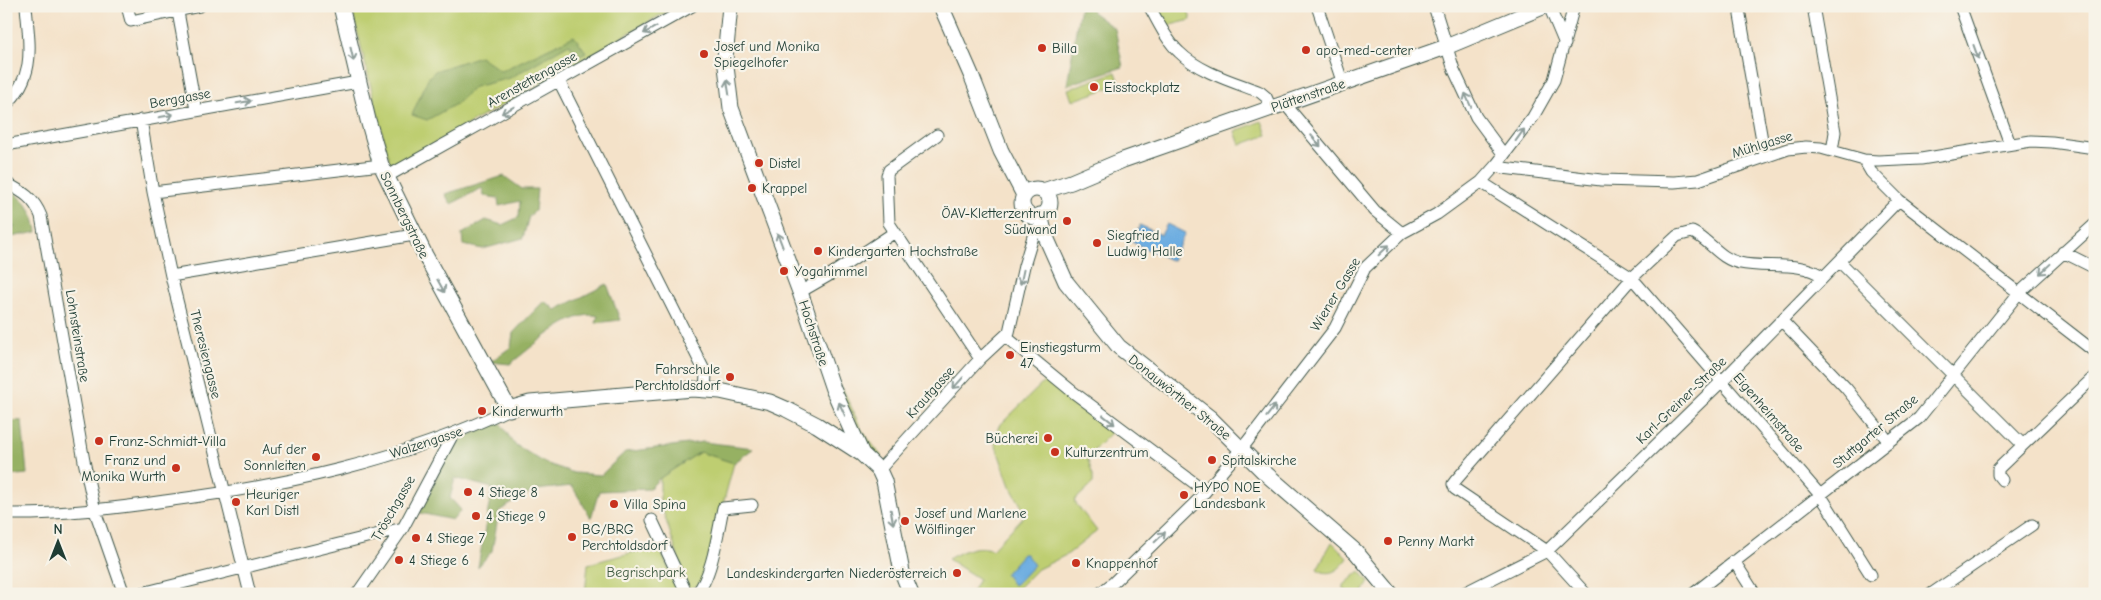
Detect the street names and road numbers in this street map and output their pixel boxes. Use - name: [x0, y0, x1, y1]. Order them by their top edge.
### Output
- street label: Arenstettengasse: [484, 48, 580, 111]
- street label: Plättenstraße: [1269, 75, 1347, 116]
- street label: Berggasse: [148, 85, 212, 112]
- street label: Mühlgasse: [1730, 127, 1795, 162]
- street label: Sonnbergstraße: [376, 169, 433, 261]
- street label: Wiener Gasse: [1307, 254, 1364, 334]
- street label: Lohnsteinstraße: [62, 289, 93, 384]
- street label: Hochstraße: [795, 298, 832, 368]
- street label: Theresiengasse: [186, 308, 225, 400]
- street label: Donauwörther Straße: [1125, 351, 1234, 444]
- street label: Karl-Greiner-Straße: [1633, 353, 1730, 448]
- street label: Krautgasse: [903, 363, 958, 422]
- street label: Eigenheimstraße: [1729, 369, 1808, 456]
- street label: Stuttgarter Straße: [1829, 391, 1921, 472]
- street label: Walzengasse: [388, 423, 465, 462]
- street label: Tröschgasse: [368, 472, 419, 544]

